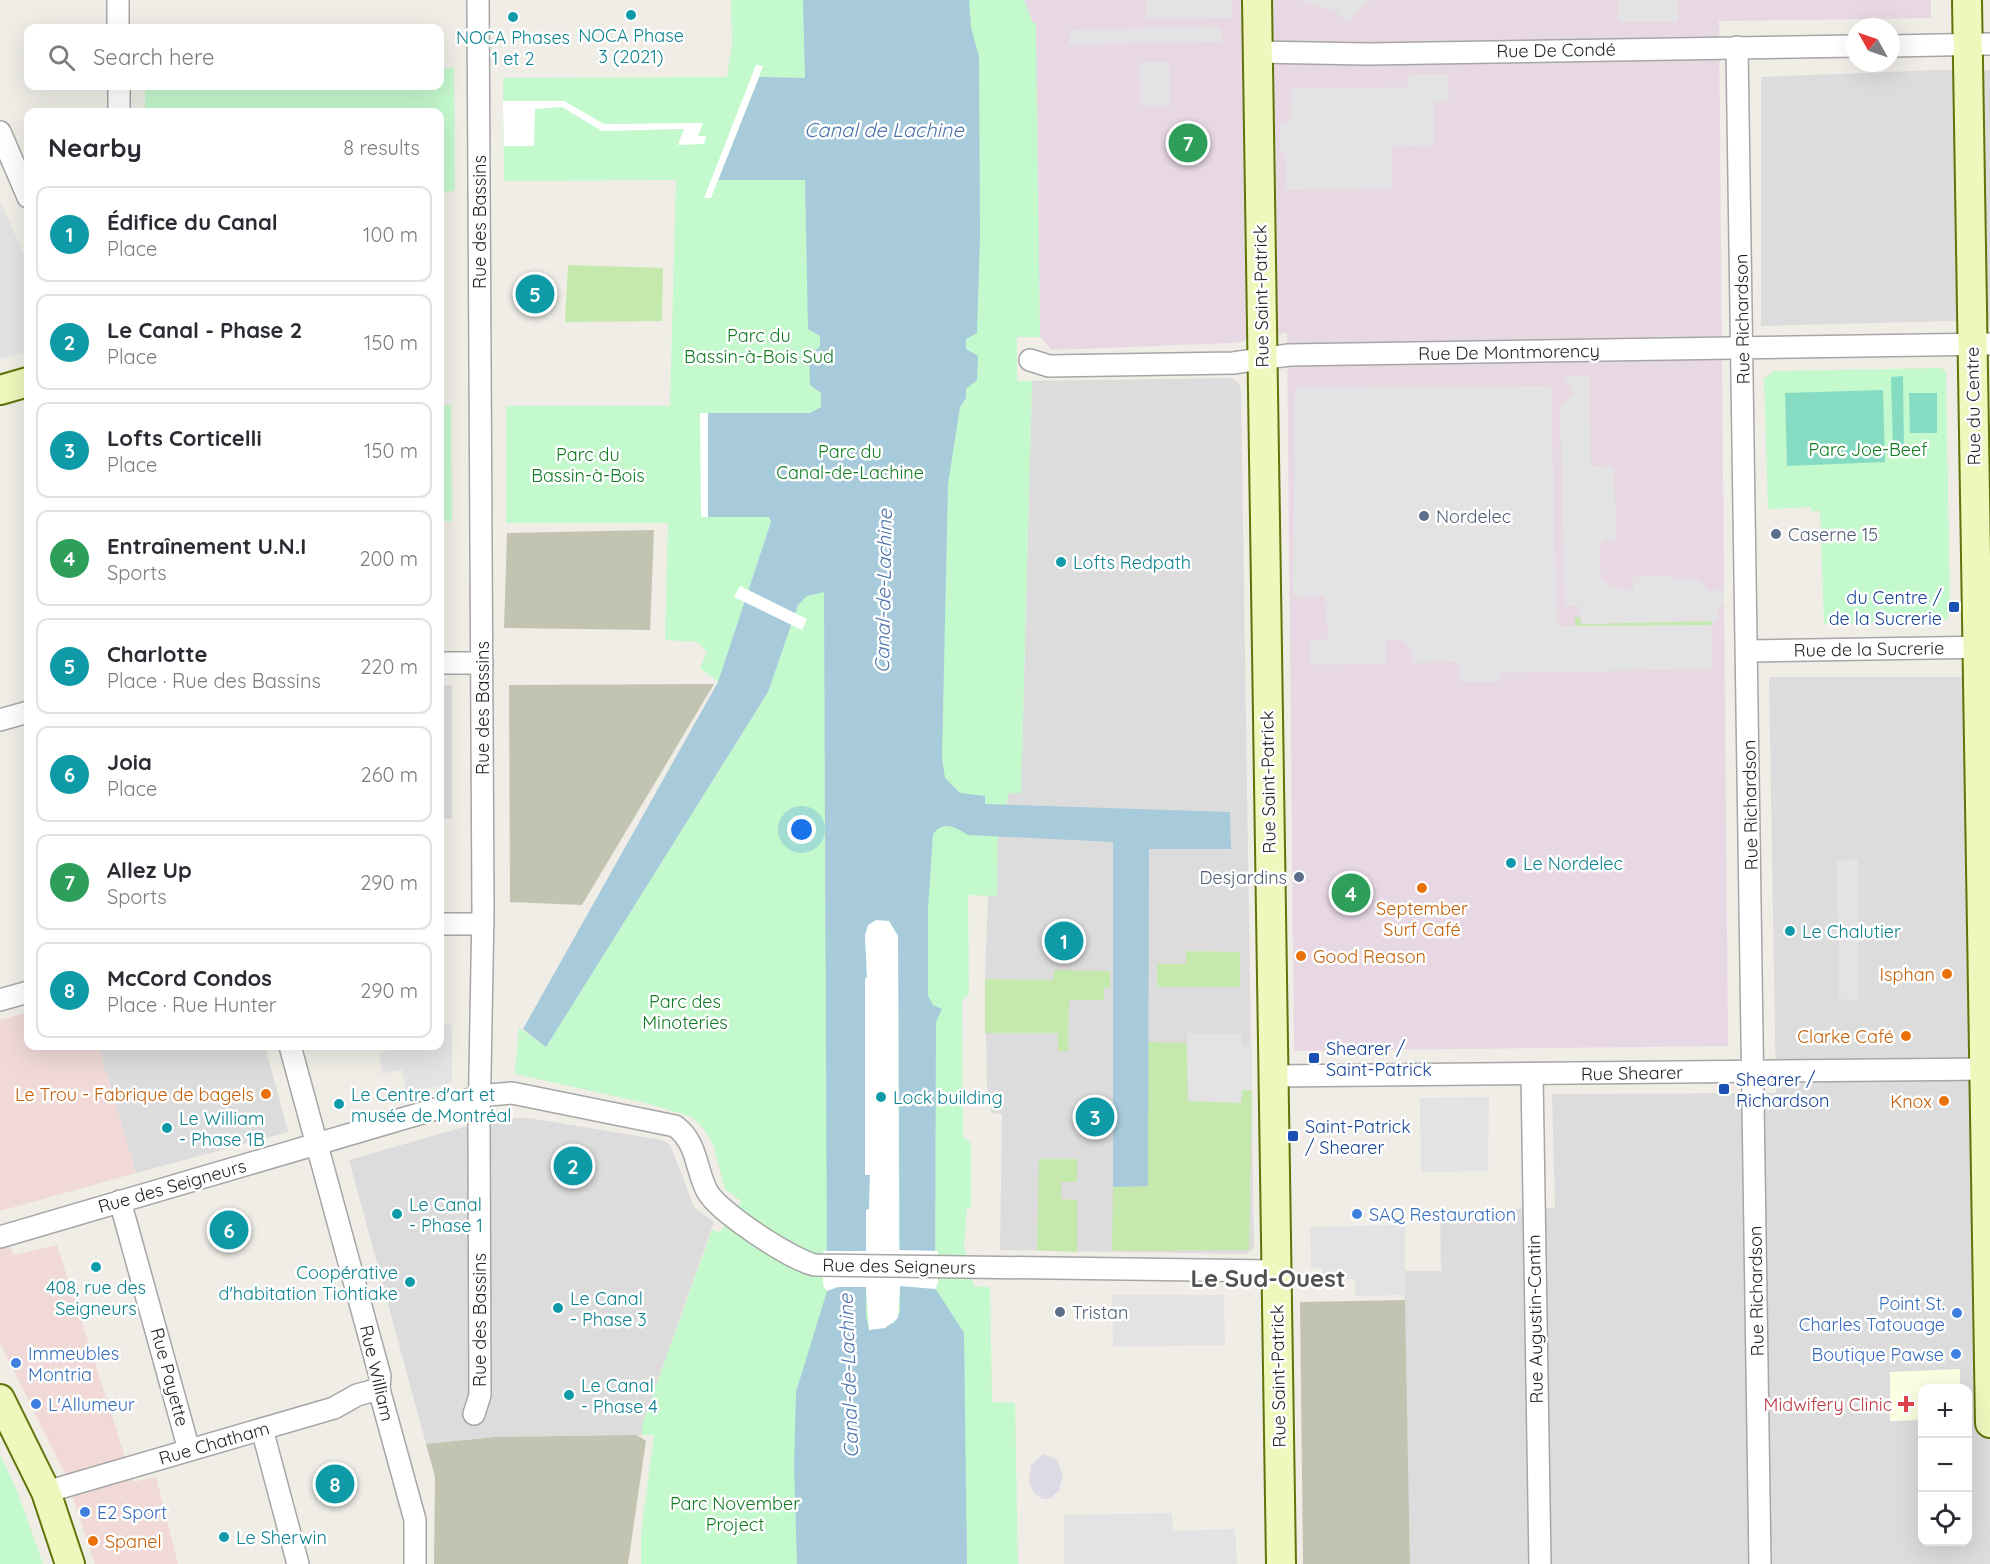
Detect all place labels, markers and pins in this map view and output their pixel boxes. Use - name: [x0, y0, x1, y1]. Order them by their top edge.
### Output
- marker: NOCA Phase 3 (2021): [624, 8, 638, 22]
- marker: NOCA Phases 1 et 2: [506, 10, 520, 24]
- place label: NOCA Phase 3 (2021): [578, 24, 684, 68]
- place label: NOCA Phases 1 et 2: [456, 26, 570, 70]
- pin: 7: [1168, 120, 1208, 166]
- pin: 5: [516, 272, 554, 316]
- place label: Nordelec: [1436, 505, 1511, 528]
- marker: Nordelec: [1417, 509, 1431, 523]
- place label: Caserne 15: [1788, 523, 1878, 546]
- marker: Caserne 15: [1769, 527, 1783, 541]
- place label: Lofts Redpath: [1073, 551, 1191, 574]
- marker: Lofts Redpath: [1054, 555, 1068, 569]
- place label: du Centre / de la Sucrerie: [1829, 586, 1943, 630]
- marker: du Centre / de la Sucrerie: [1947, 600, 1961, 614]
- place label: Le Nordelec: [1523, 852, 1623, 875]
- marker: Le Nordelec: [1504, 856, 1518, 870]
- place label: Desjardins: [1199, 866, 1287, 889]
- marker: Desjardins: [1292, 870, 1306, 884]
- pin: 4: [1332, 870, 1370, 916]
- marker: September Surf Café: [1415, 881, 1429, 895]
- place label: September Surf Café: [1376, 897, 1468, 941]
- pin: 1: [1044, 918, 1084, 964]
- place label: Le Chalutier: [1802, 920, 1901, 943]
- marker: Le Chalutier: [1783, 924, 1797, 938]
- place label: Good Reason: [1313, 945, 1426, 968]
- marker: Good Reason: [1294, 949, 1308, 963]
- place label: Isphan: [1880, 963, 1935, 986]
- marker: Isphan: [1940, 967, 1954, 981]
- place label: Clarke Café: [1797, 1025, 1894, 1048]
- marker: Clarke Café: [1899, 1029, 1913, 1043]
- place label: Shearer / Saint-Patrick: [1326, 1037, 1432, 1081]
- marker: Shearer / Saint-Patrick: [1307, 1051, 1321, 1065]
- place label: Shearer / Richardson: [1736, 1068, 1830, 1112]
- marker: Shearer / Richardson: [1717, 1082, 1731, 1096]
- place label: Le Trou - Fabrique de bagels: [15, 1083, 254, 1106]
- place label: Le Centre d'art et musée de Montréal: [351, 1083, 511, 1127]
- place label: Lock building: [893, 1086, 1003, 1109]
- marker: Le Trou - Fabrique de bagels: [259, 1087, 273, 1101]
- marker: Lock building: [874, 1090, 888, 1104]
- place label: Knox: [1890, 1090, 1932, 1113]
- pin: 3: [1076, 1094, 1114, 1140]
- marker: Knox: [1937, 1094, 1951, 1108]
- marker: Le Centre d'art et musée de Montréal: [332, 1097, 346, 1111]
- place label: Le William - Phase 1B: [179, 1107, 265, 1151]
- place label: Saint-Patrick / Shearer: [1305, 1115, 1411, 1159]
- marker: Le William - Phase 1B: [160, 1121, 174, 1135]
- marker: Saint-Patrick / Shearer: [1286, 1129, 1300, 1143]
- pin: 2: [554, 1144, 592, 1188]
- place label: Le Canal - Phase 1: [409, 1193, 483, 1237]
- place label: SAQ Restauration: [1369, 1203, 1516, 1226]
- marker: Le Canal - Phase 1: [390, 1207, 404, 1221]
- marker: SAQ Restauration: [1350, 1207, 1364, 1221]
- pin: 6: [210, 1208, 248, 1252]
- marker: 408, rue des Seigneurs: [89, 1260, 103, 1274]
- place label: Coopérative d'habitation Tiohtiake: [218, 1261, 398, 1305]
- marker: Coopérative d'habitation Tiohtiake: [403, 1275, 417, 1289]
- place label: 408, rue des Seigneurs: [46, 1276, 146, 1320]
- place label: Le Canal - Phase 3: [570, 1287, 647, 1331]
- place label: Point St. Charles Tatouage: [1799, 1292, 1945, 1336]
- marker: Le Canal - Phase 3: [551, 1301, 565, 1315]
- place label: Tristan: [1072, 1301, 1128, 1324]
- marker: Tristan: [1053, 1305, 1067, 1319]
- marker: Point St. Charles Tatouage: [1950, 1306, 1964, 1320]
- place label: Immeubles Montria: [28, 1342, 119, 1386]
- place label: Boutique Pawse: [1812, 1343, 1944, 1366]
- marker: Boutique Pawse: [1949, 1347, 1963, 1361]
- marker: Immeubles Montria: [9, 1356, 23, 1370]
- place label: Le Canal - Phase 4: [581, 1374, 658, 1418]
- marker: Le Canal - Phase 4: [562, 1388, 576, 1402]
- place label: L'Allumeur: [48, 1393, 135, 1416]
- place label: Midwifery Clinic: [1764, 1393, 1892, 1416]
- marker: Midwifery Clinic: [1897, 1395, 1915, 1413]
- marker: L'Allumeur: [29, 1397, 43, 1411]
- pin: 8: [316, 1462, 354, 1506]
- place label: E2 Sport: [97, 1501, 167, 1524]
- marker: E2 Sport: [78, 1505, 92, 1519]
- place label: Le Sherwin: [236, 1526, 327, 1549]
- place label: Spanel: [105, 1530, 162, 1553]
- marker: Le Sherwin: [217, 1530, 231, 1544]
- marker: Spanel: [86, 1534, 100, 1548]

